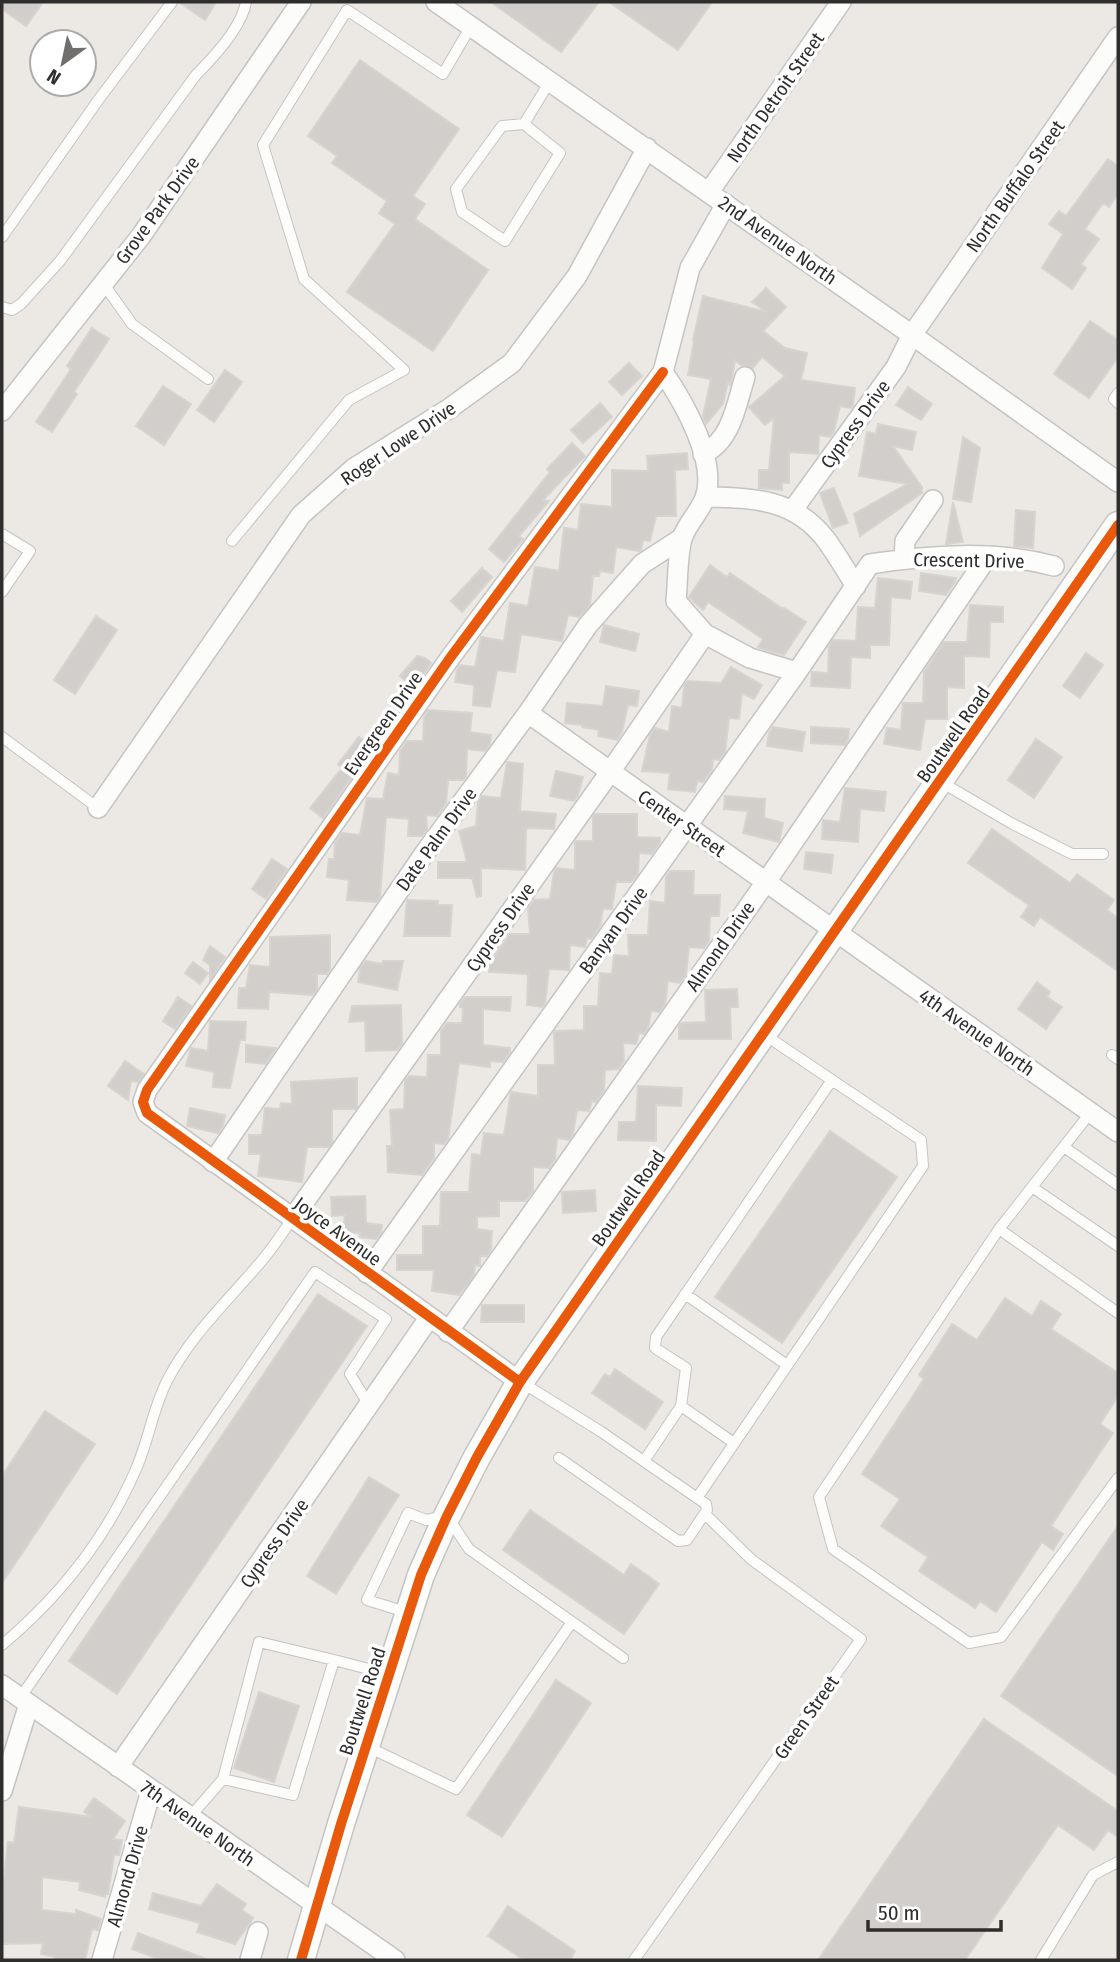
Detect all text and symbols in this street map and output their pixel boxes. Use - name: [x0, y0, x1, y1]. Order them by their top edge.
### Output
- street label: North Detroit Street: [722, 27, 829, 167]
- north arrow: [28, 28, 98, 98]
- text: N: [43, 64, 65, 90]
- street label: North Buffalo Street: [961, 115, 1070, 257]
- street label: Grove Park Drive: [111, 152, 204, 269]
- street label: 2nd Avenue North: [714, 191, 841, 290]
- street label: Cypress Drive: [816, 376, 895, 473]
- street label: Roger Lowe Drive: [336, 397, 460, 490]
- street label: Crescent Drive: [913, 548, 1025, 573]
- street label: Evergreen Drive: [339, 667, 428, 780]
- street label: Boutwell Road: [912, 682, 995, 787]
- street label: Date Palm Drive: [391, 783, 482, 896]
- street label: Center Street: [633, 785, 731, 862]
- street label: Cypress Drive: [461, 878, 540, 976]
- street label: Banyan Drive: [574, 882, 653, 978]
- street label: Almond Drive: [681, 897, 760, 996]
- street label: 4th Avenue North: [914, 984, 1039, 1081]
- street label: Boutwell Road: [587, 1146, 670, 1251]
- street label: Joyce Avenue: [290, 1192, 386, 1271]
- street label: Cypress Drive: [235, 1494, 314, 1592]
- street label: Boutwell Road: [334, 1644, 391, 1758]
- street label: Green Street: [769, 1670, 844, 1764]
- street label: 7th Avenue North: [136, 1775, 259, 1871]
- street label: Almond Drive: [102, 1823, 153, 1930]
- scale bar: [868, 1888, 1001, 1932]
- text: 50 m: [878, 1900, 920, 1926]

